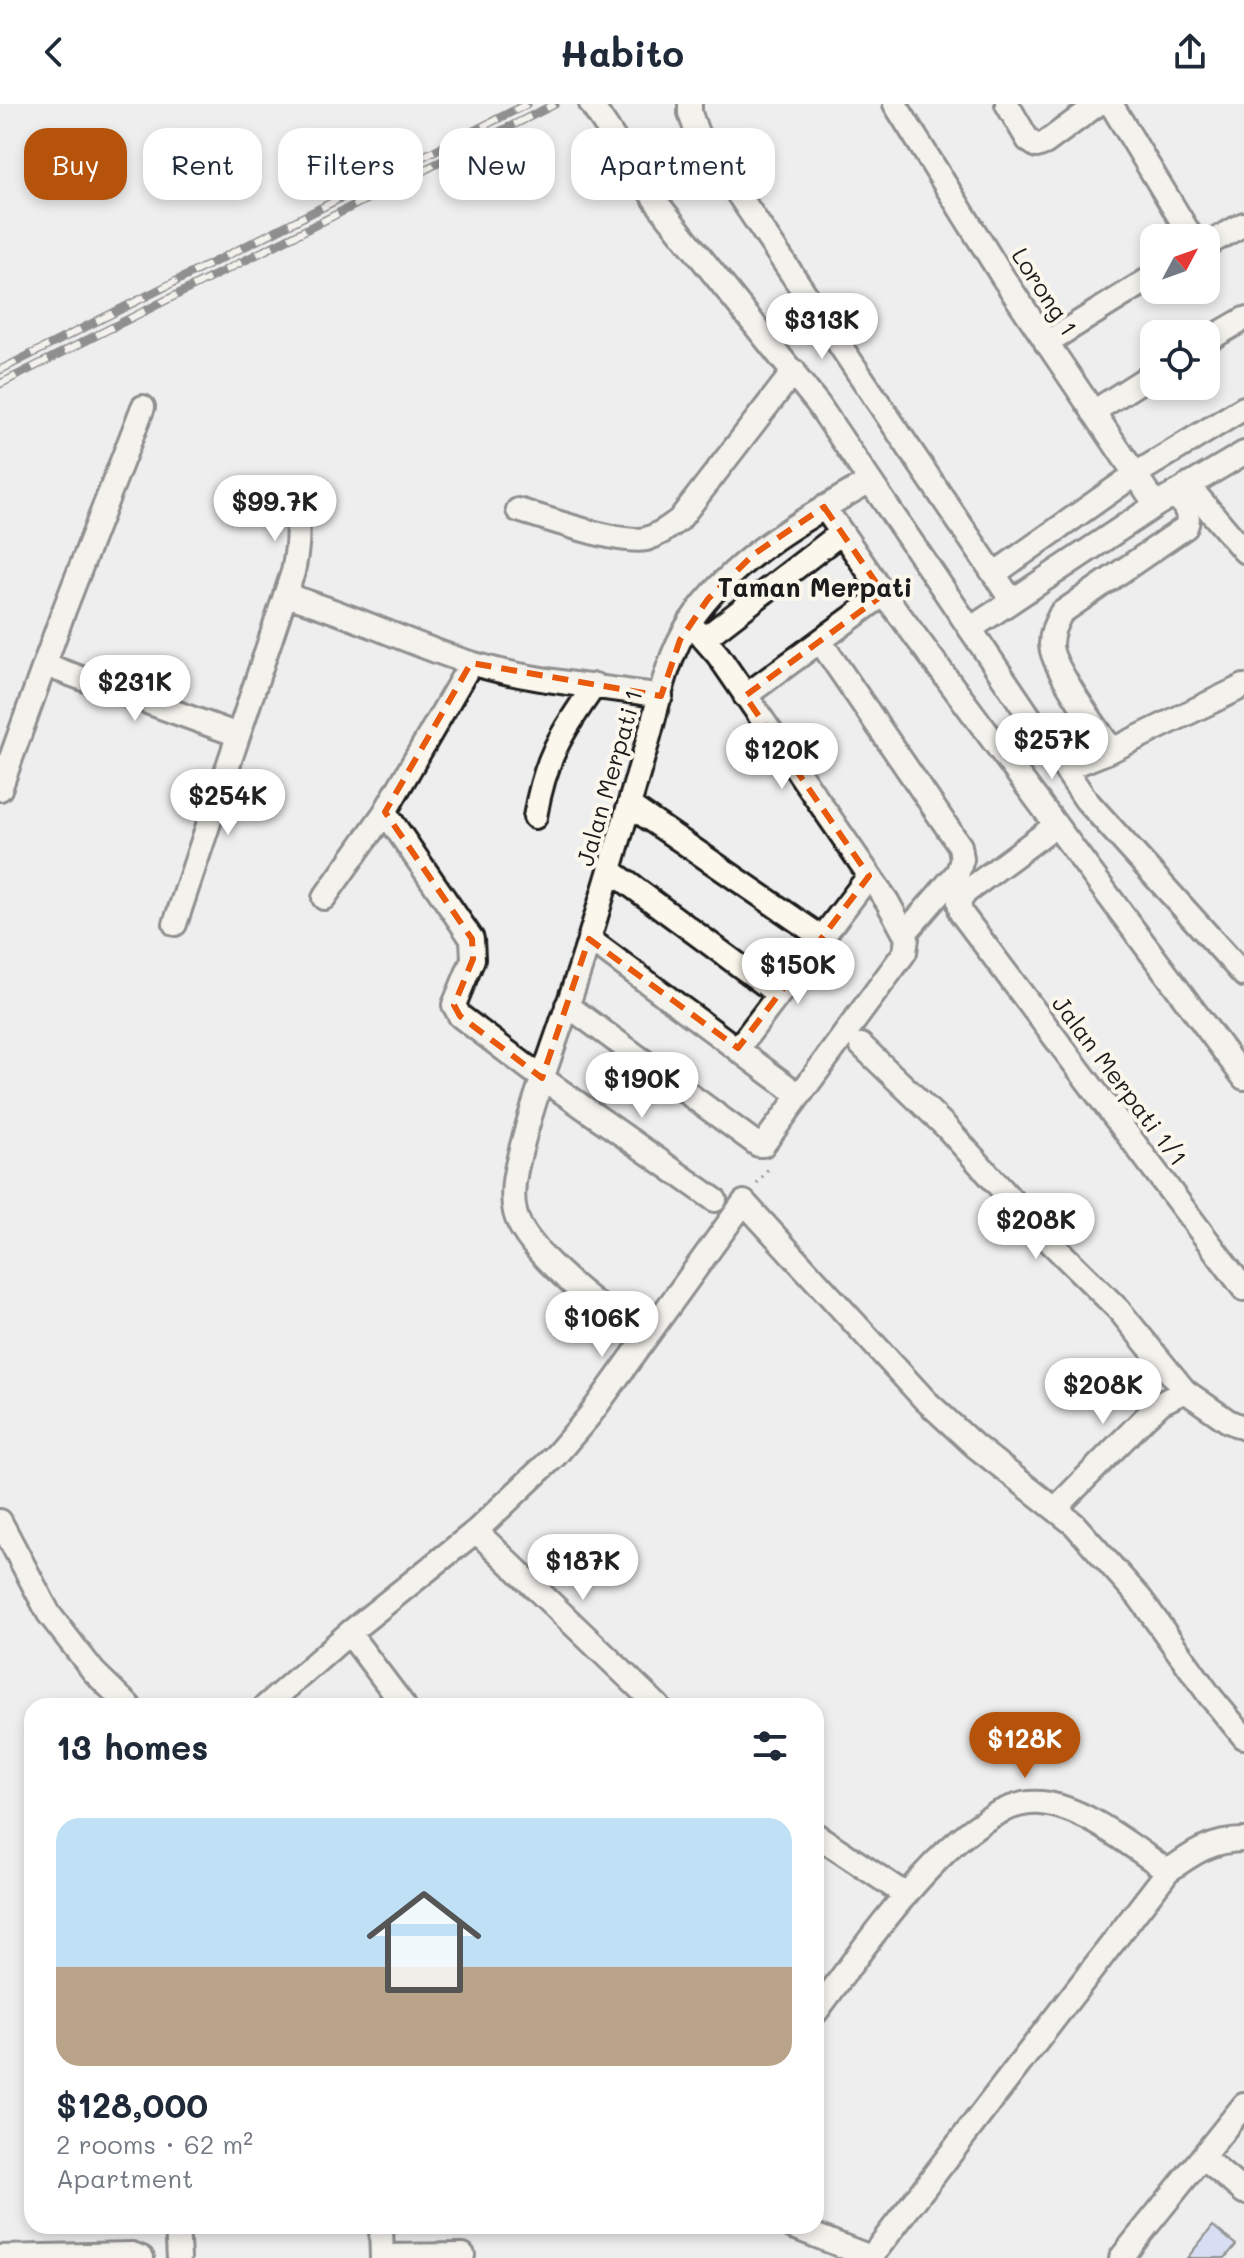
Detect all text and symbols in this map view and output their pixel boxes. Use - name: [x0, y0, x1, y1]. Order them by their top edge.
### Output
- text: Habito: [560, 29, 684, 76]
- icon: back: [32, 30, 76, 74]
- icon: share: [1168, 30, 1212, 74]
- chip: Buy: [24, 128, 127, 200]
- chip: Rent: [143, 128, 262, 200]
- chip: Filters: [278, 128, 423, 200]
- chip: New: [439, 128, 555, 200]
- chip: Apartment: [571, 128, 775, 200]
- north arrow: [1140, 224, 1220, 304]
- map controls: [1140, 224, 1220, 400]
- street label: Lorong 1: [1005, 241, 1085, 341]
- pin: $313K: [766, 293, 878, 361]
- text: $313K: [784, 302, 860, 336]
- button: locate: [1140, 320, 1220, 400]
- pin: $99.7K: [210, 475, 340, 543]
- text: $99.7K: [232, 484, 318, 518]
- district label: Taman Merpati: [718, 570, 912, 604]
- pin: $231K: [79, 655, 191, 723]
- text: $231K: [98, 664, 172, 698]
- street label: Jalan Merpati 1: [569, 686, 649, 869]
- pin: $257K: [996, 713, 1108, 781]
- text: $257K: [1013, 722, 1091, 756]
- pin: $120K: [726, 723, 838, 791]
- text: $120K: [744, 732, 820, 766]
- pin: $254K: [172, 769, 284, 837]
- text: $254K: [188, 778, 268, 812]
- pin: $150K: [742, 938, 854, 1006]
- text: $150K: [760, 947, 836, 981]
- street label: Jalan Merpati 1/1: [1046, 989, 1194, 1171]
- pin: $190K: [586, 1052, 698, 1120]
- text: $190K: [603, 1061, 681, 1095]
- pin: $208K: [980, 1193, 1092, 1261]
- text: $208K: [996, 1202, 1076, 1236]
- pin: $106K: [546, 1291, 658, 1359]
- text: $106K: [563, 1300, 641, 1334]
- pin: $208K: [1047, 1358, 1159, 1426]
- text: $208K: [1063, 1367, 1143, 1401]
- pin: $187K: [527, 1534, 639, 1602]
- text: $187K: [545, 1543, 621, 1577]
- pin: $128K: [969, 1712, 1081, 1780]
- text: $128K: [987, 1721, 1063, 1755]
- text: 13 homes: [56, 1724, 209, 1769]
- icon: filters: [748, 1724, 792, 1768]
- icon: home: [352, 1870, 496, 2014]
- text: $128,000: [56, 2082, 208, 2127]
- text: 2 rooms · 62 m²: [56, 2127, 253, 2161]
- text: Apartment: [56, 2161, 193, 2195]

